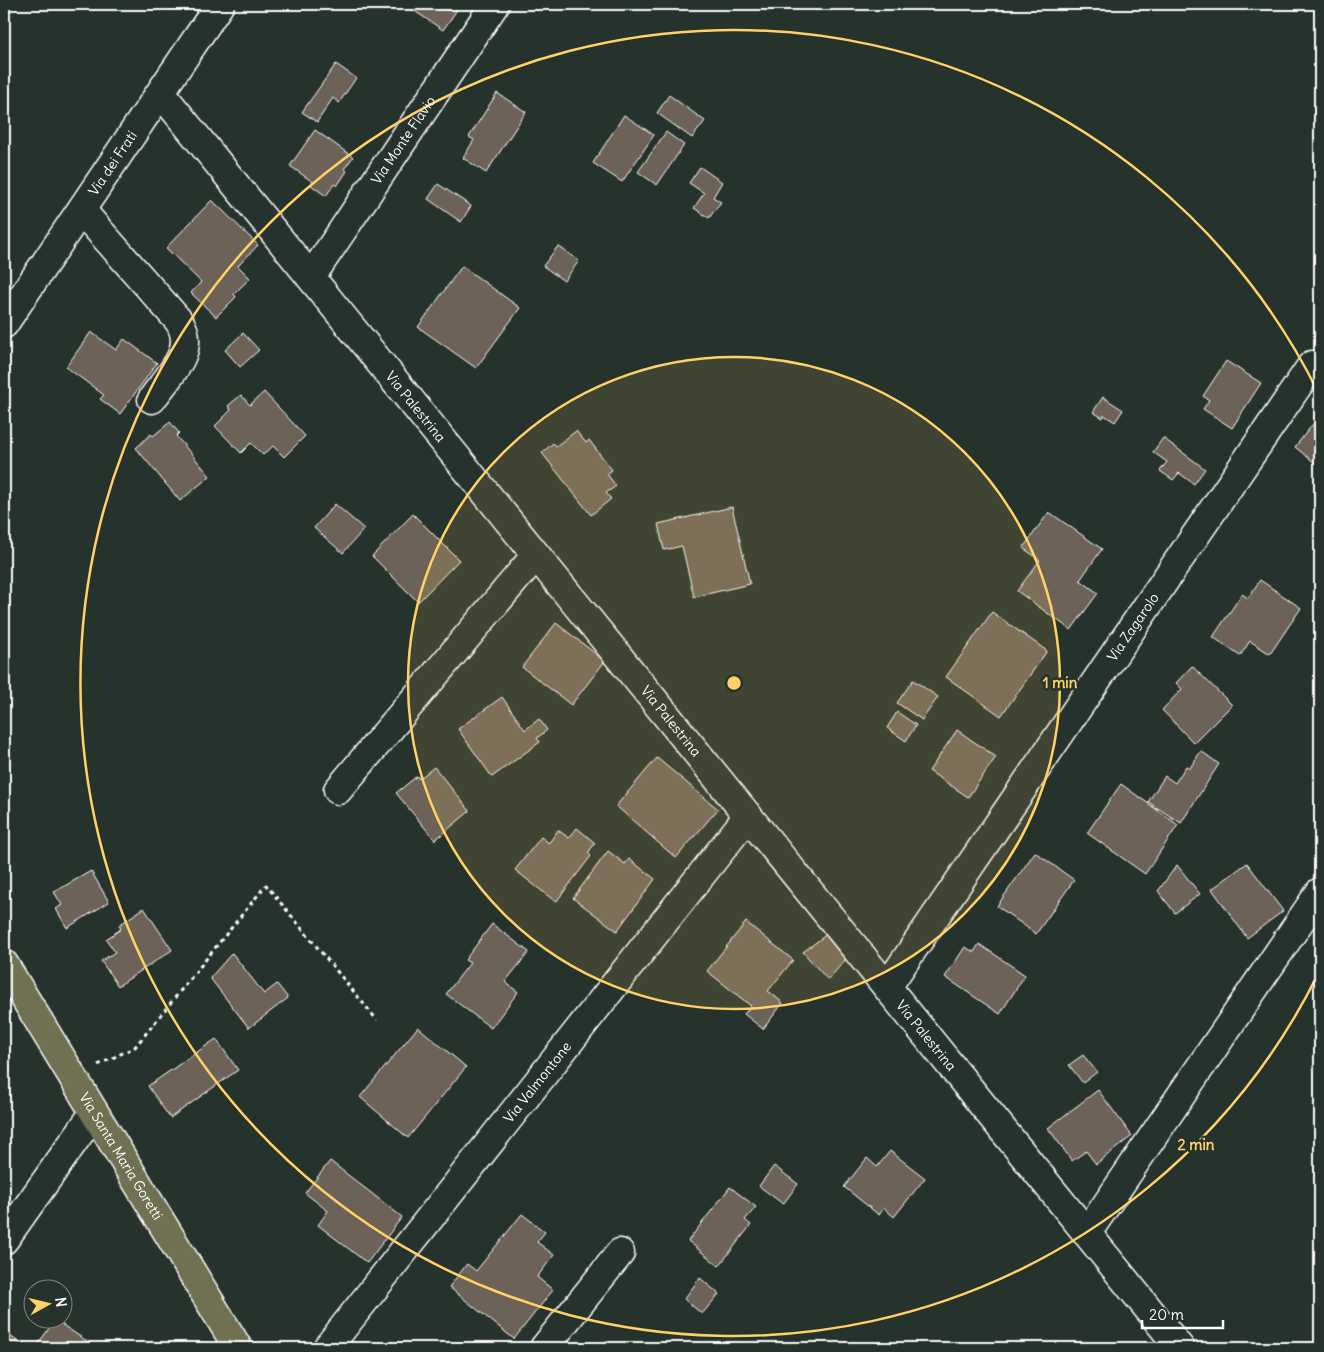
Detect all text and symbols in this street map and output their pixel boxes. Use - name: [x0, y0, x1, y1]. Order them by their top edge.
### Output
- street label: Via Monte Flavio: [367, 92, 439, 188]
- street label: Via dei Frati: [84, 127, 141, 199]
- street label: Via Palestrina: [382, 368, 450, 446]
- street label: Via Zagarolo: [1103, 589, 1163, 665]
- text: 1 min: [1043, 673, 1078, 692]
- centre of rings: [725, 674, 743, 692]
- street label: Via Palestrina: [637, 682, 705, 760]
- street label: Via Palestrina: [892, 996, 960, 1075]
- street label: Via Valmontone: [500, 1038, 575, 1127]
- street label: Via Santa Maria Goretti: [75, 1089, 167, 1223]
- text: 2 min: [1178, 1135, 1215, 1154]
- north arrow: [22, 1280, 72, 1330]
- text: N: [51, 1296, 70, 1308]
- scale bar: [1142, 1297, 1223, 1329]
- text: 20 m: [1149, 1305, 1184, 1324]

